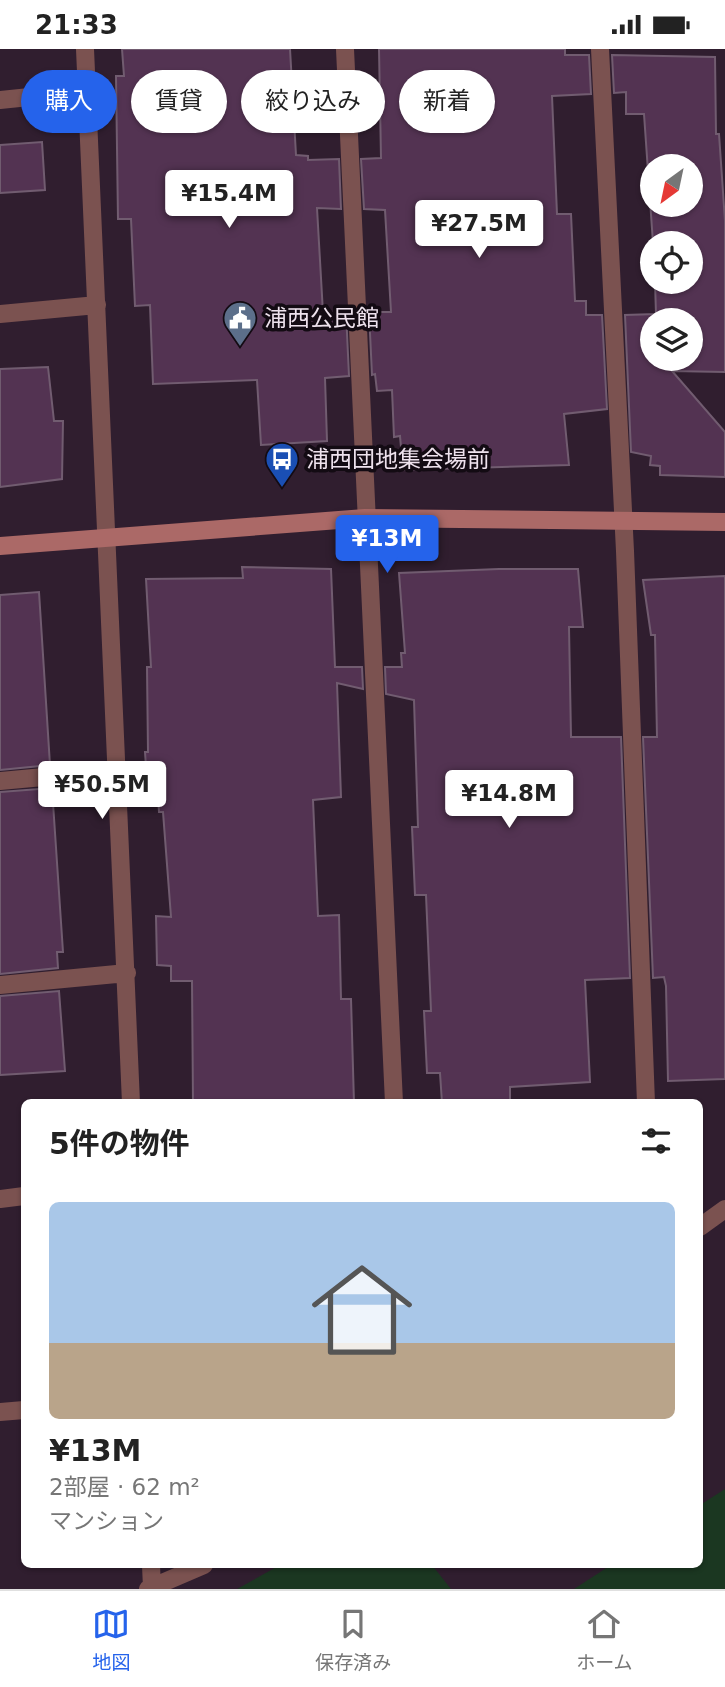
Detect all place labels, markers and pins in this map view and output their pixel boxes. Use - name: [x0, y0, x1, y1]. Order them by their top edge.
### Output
- pin: ¥15.4M: [172, 171, 286, 230]
- pin: ¥27.5M: [422, 201, 536, 260]
- public building icon: 浦西公民館: [221, 299, 259, 348]
- place label: 浦西公民館: [264, 305, 379, 331]
- bus stop icon: 浦西団地集会場前: [263, 440, 301, 489]
- place label: 浦西団地集会場前: [306, 446, 490, 472]
- pin: ¥13M: [346, 515, 428, 575]
- pin: ¥50.5M: [45, 761, 159, 821]
- pin: ¥14.8M: [452, 771, 566, 830]

